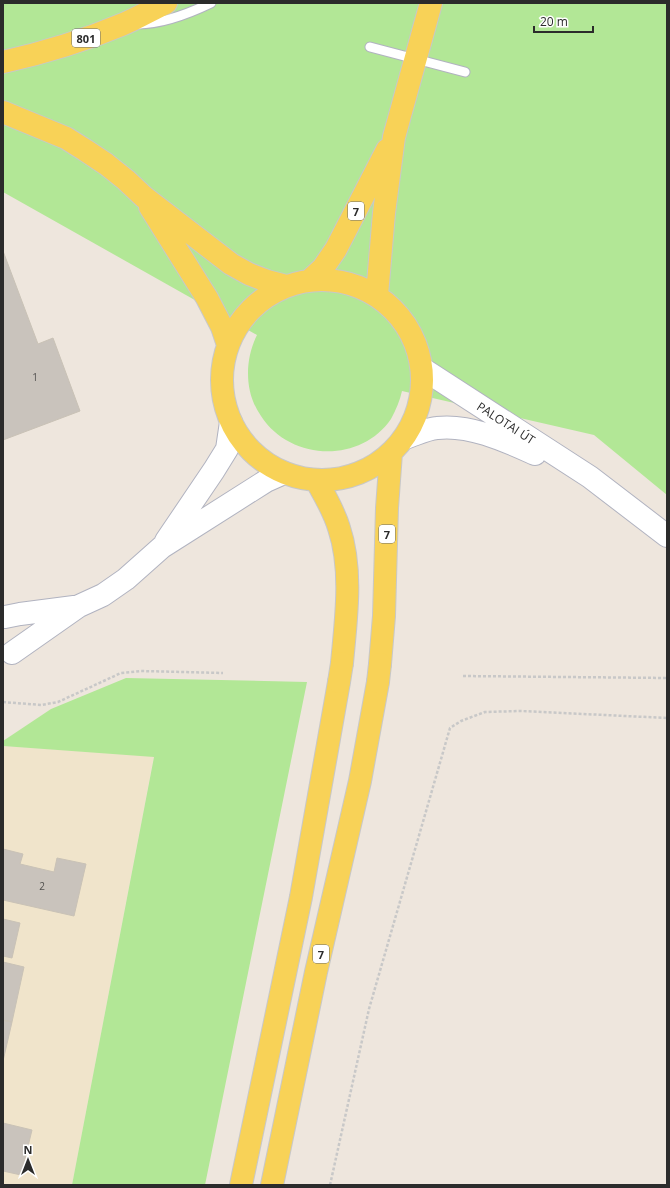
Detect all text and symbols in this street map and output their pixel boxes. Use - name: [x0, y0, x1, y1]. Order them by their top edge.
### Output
- scale bar: [534, 8, 593, 34]
- text: 20 m: [540, 13, 568, 30]
- road number: 801: [72, 29, 100, 47]
- road number: 7: [348, 202, 364, 220]
- house number: 1: [32, 370, 38, 384]
- street label: PALOTAI ÚT: [474, 398, 539, 448]
- road number: 7: [379, 525, 395, 543]
- house number: 2: [39, 879, 45, 893]
- road number: 7: [313, 945, 329, 963]
- north arrow: [8, 1140, 48, 1180]
- text: N: [24, 1142, 32, 1157]

